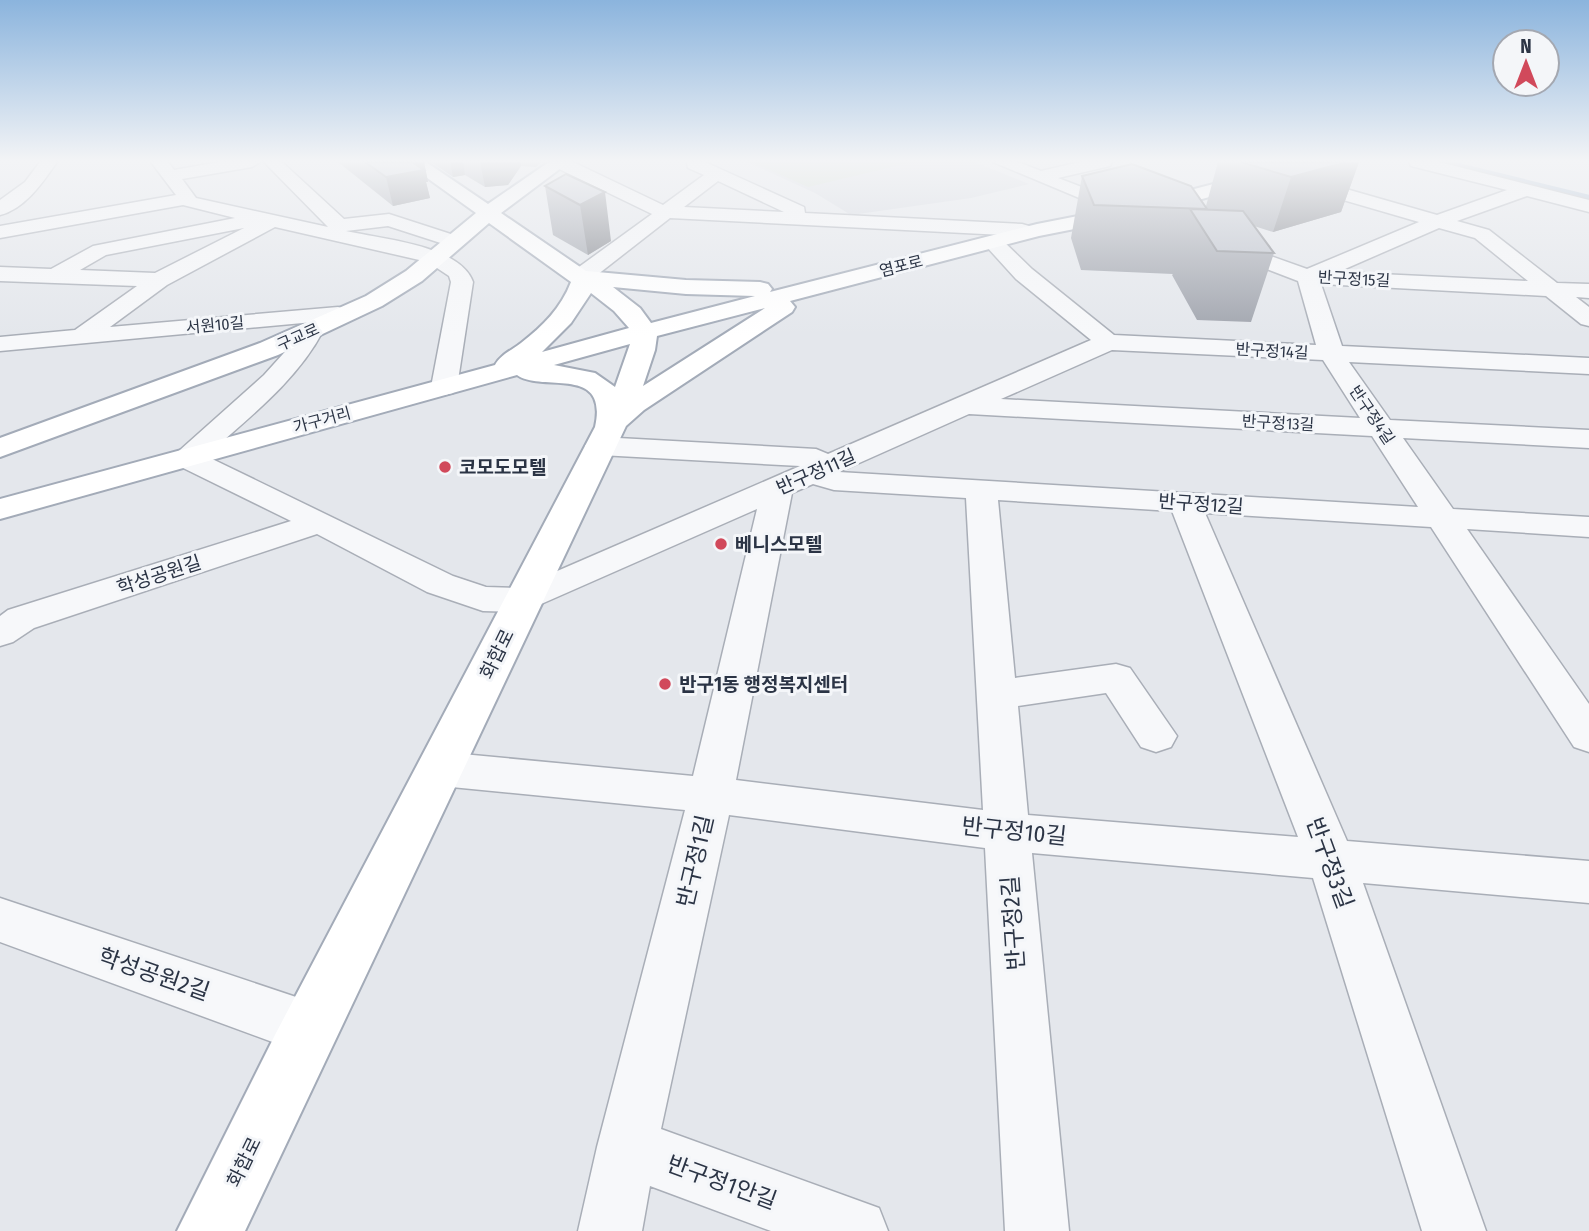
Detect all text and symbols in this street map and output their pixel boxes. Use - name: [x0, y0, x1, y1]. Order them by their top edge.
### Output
- north arrow: [1491, 28, 1561, 98]
- text: N: [1520, 35, 1532, 58]
- street label: 염포로: [877, 251, 925, 281]
- street label: 반구정15길: [1317, 268, 1391, 290]
- street label: 서원10길: [185, 313, 245, 337]
- street label: 구교로: [274, 319, 322, 355]
- street label: 반구정14길: [1235, 340, 1309, 362]
- street label: 반구정4길: [1345, 382, 1399, 448]
- street label: 가구거리: [291, 403, 353, 437]
- street label: 반구정13길: [1241, 412, 1315, 434]
- street label: 반구정11길: [773, 444, 859, 500]
- place label: 코모도모텔: [459, 456, 546, 479]
- marker: 코모도모텔: [437, 459, 453, 475]
- street label: 반구정12길: [1157, 490, 1245, 518]
- place label: 베니스모텔: [735, 533, 822, 556]
- marker: 베니스모텔: [713, 536, 729, 552]
- street label: 학성공원길: [114, 551, 204, 599]
- street label: 화합로: [475, 625, 519, 683]
- place label: 반구1동 행정복지센터: [679, 673, 848, 696]
- marker: 반구1동 행정복지센터: [657, 676, 673, 692]
- street label: 반구정1길: [671, 812, 719, 910]
- street label: 반구정10길: [960, 812, 1068, 850]
- street label: 반구정3길: [1301, 814, 1359, 912]
- street label: 반구정2길: [996, 875, 1030, 971]
- street label: 학성공원2길: [95, 942, 213, 1006]
- street label: 화합로: [222, 1133, 266, 1191]
- street label: 반구정1안길: [663, 1149, 781, 1215]

